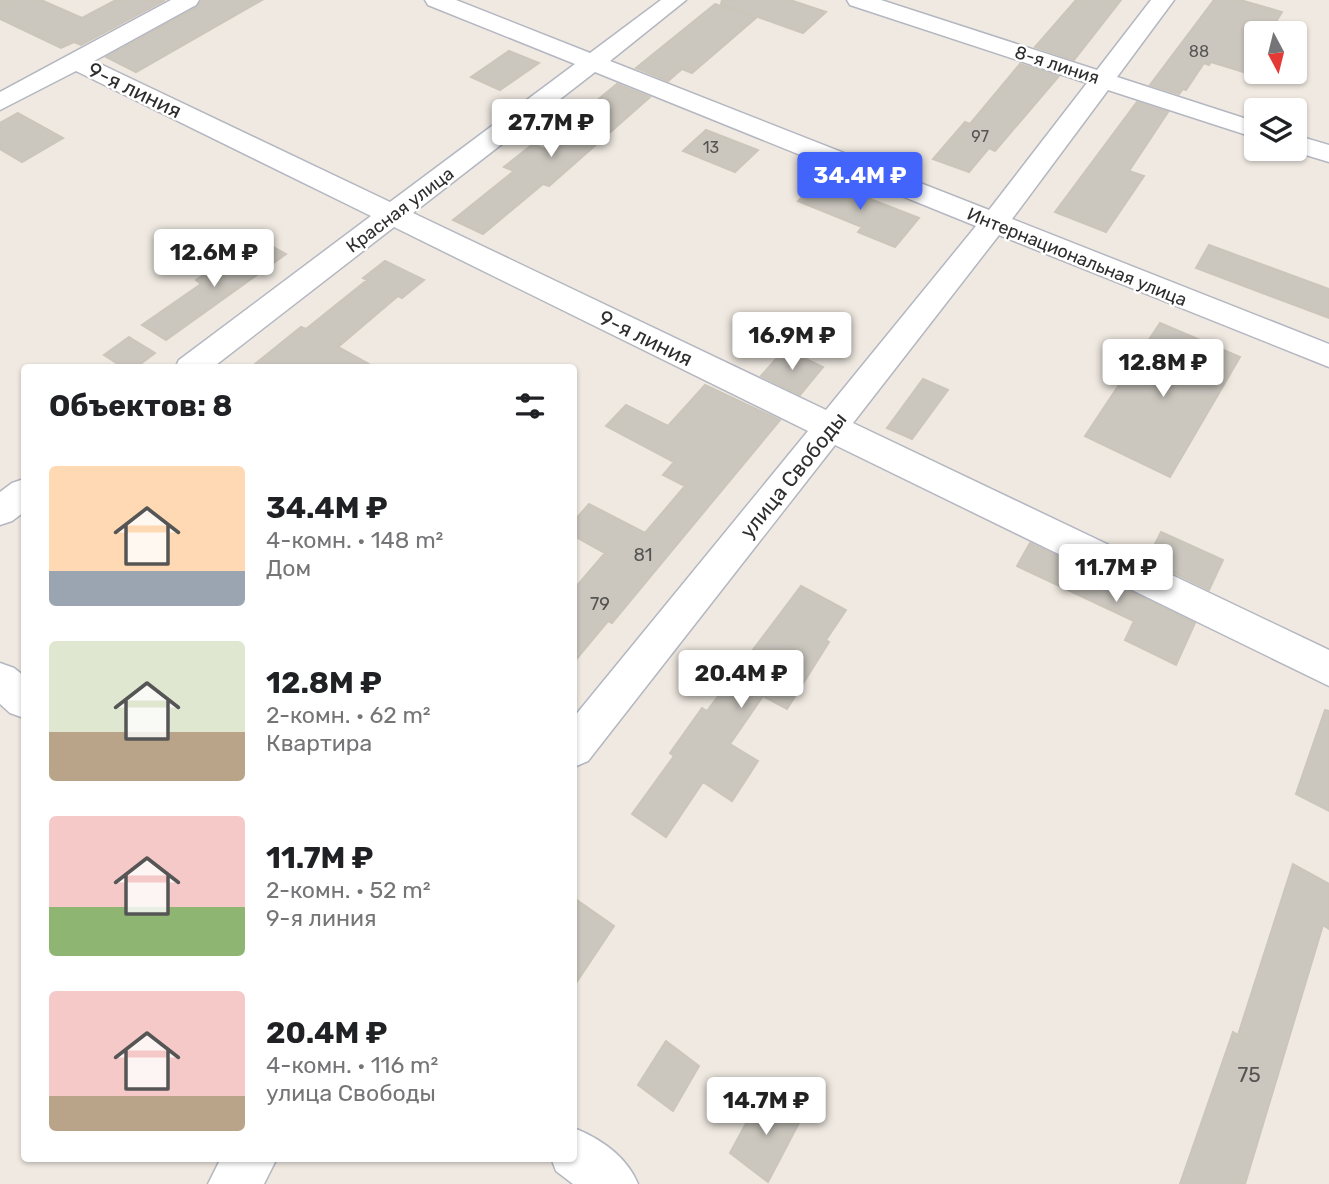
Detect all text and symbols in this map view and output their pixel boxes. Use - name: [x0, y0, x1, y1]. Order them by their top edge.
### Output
- north arrow: [1244, 21, 1307, 84]
- map controls: [1244, 21, 1307, 161]
- street label: 8-я линия: [1012, 41, 1102, 89]
- house number: 88: [1189, 42, 1209, 61]
- street label: 9-я линия: [84, 57, 186, 123]
- button: layers: [1244, 98, 1307, 161]
- pin: 27.7M ₽: [486, 100, 616, 159]
- text: 27.7M ₽: [508, 108, 594, 136]
- house number: 97: [971, 127, 989, 146]
- house number: 13: [703, 138, 719, 157]
- pin: 34.4M ₽: [795, 152, 925, 212]
- text: 34.4M ₽: [813, 161, 907, 189]
- street label: Красная улица: [342, 162, 458, 258]
- street label: Интернациональная улица: [964, 203, 1190, 311]
- pin: 12.6M ₽: [149, 230, 279, 289]
- text: 12.6M ₽: [170, 238, 258, 266]
- street label: 9-я линия: [595, 305, 697, 371]
- pin: 16.9M ₽: [727, 312, 857, 372]
- text: 16.9M ₽: [748, 321, 836, 349]
- pin: 12.8M ₽: [1098, 340, 1228, 399]
- text: 12.8M ₽: [1119, 348, 1207, 376]
- icon: filters: [511, 387, 549, 425]
- text: Объектов: 8: [49, 388, 233, 424]
- street label: улица Свободы: [734, 407, 852, 543]
- text: 34.4M ₽: [266, 490, 388, 526]
- icon: home: [105, 494, 189, 578]
- text: 4-комн. · 148 m²: [266, 526, 443, 554]
- house number: 81: [633, 544, 653, 566]
- pin: 11.7M ₽: [1051, 544, 1181, 604]
- text: 11.7M ₽: [1075, 553, 1157, 581]
- text: Дом: [266, 554, 311, 582]
- house number: 79: [590, 593, 610, 615]
- pin: 20.4M ₽: [676, 650, 806, 710]
- text: 20.4M ₽: [694, 659, 788, 687]
- text: 12.8M ₽: [266, 665, 382, 701]
- icon: home: [105, 669, 189, 753]
- text: 2-комн. · 62 m²: [266, 701, 431, 729]
- text: Квартира: [266, 729, 372, 757]
- text: 11.7M ₽: [266, 840, 373, 876]
- icon: home: [105, 844, 189, 928]
- text: 2-комн. · 52 m²: [266, 876, 431, 904]
- text: 9-я линия: [266, 904, 377, 932]
- text: 20.4M ₽: [266, 1015, 387, 1051]
- icon: home: [105, 1019, 189, 1103]
- text: 4-комн. · 116 m²: [266, 1051, 438, 1079]
- house number: 75: [1237, 1062, 1261, 1087]
- pin: 14.7M ₽: [701, 1078, 831, 1137]
- text: улица Свободы: [266, 1079, 436, 1107]
- text: 14.7M ₽: [723, 1086, 809, 1114]

